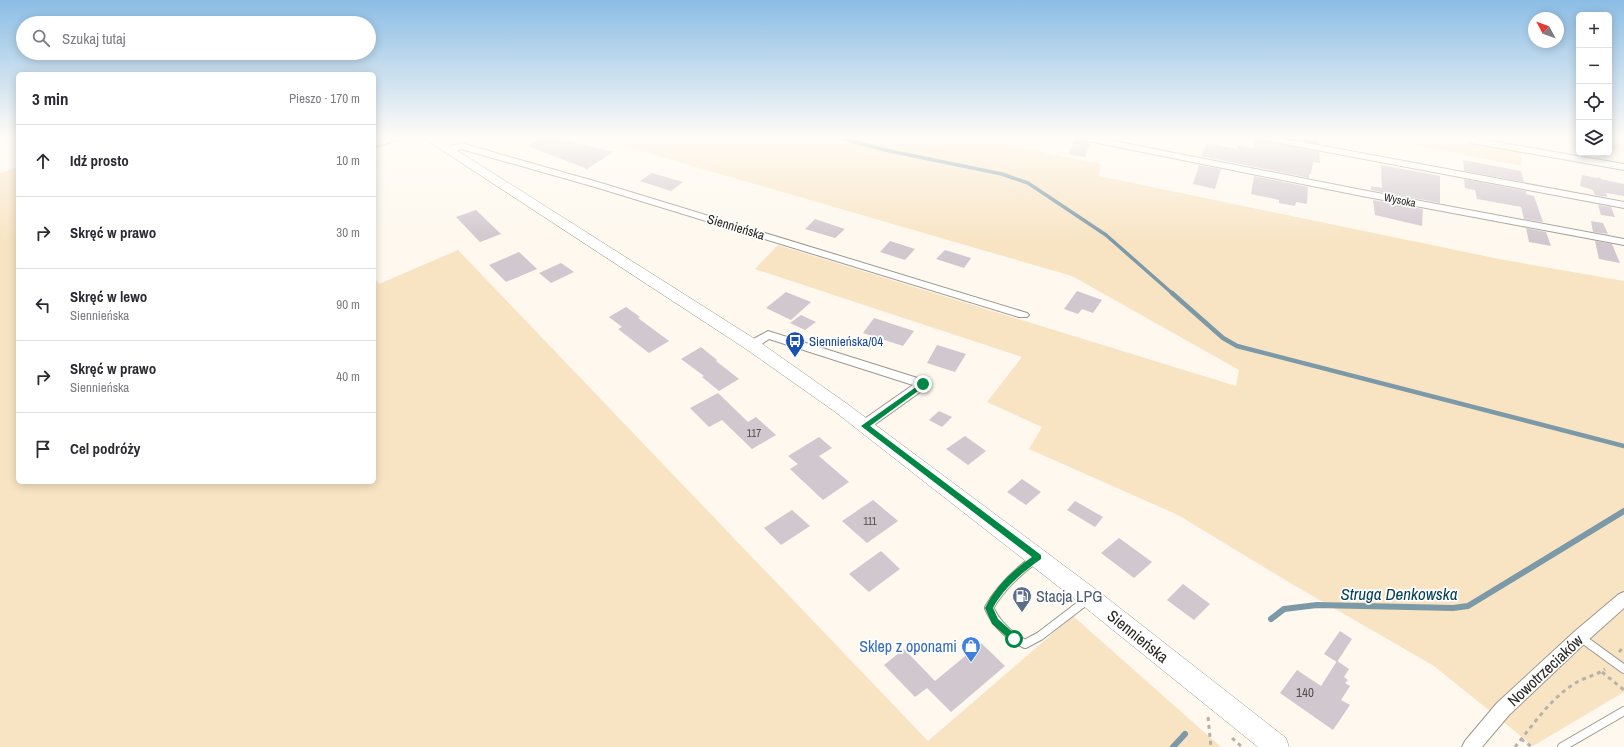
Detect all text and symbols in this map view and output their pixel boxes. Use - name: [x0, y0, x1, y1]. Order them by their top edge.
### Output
- north arrow: [1528, 12, 1564, 48]
- map controls: [1576, 12, 1612, 156]
- button: +: [1576, 12, 1612, 48]
- search box: [16, 16, 376, 60]
- icon: search: [30, 27, 52, 49]
- text: Szukaj tutaj: [62, 28, 126, 49]
- button: −: [1576, 48, 1612, 84]
- button: locate: [1576, 84, 1612, 120]
- text: 3 min: [32, 87, 68, 110]
- text: Pieszo · 170 m: [289, 90, 360, 107]
- button: layers: [1576, 120, 1612, 156]
- icon: ahead: [32, 150, 54, 172]
- text: Idź prosto: [70, 150, 129, 171]
- text: 10 m: [336, 152, 360, 169]
- street label: Wysoka: [1383, 190, 1417, 210]
- street label: Siennieńska: [705, 210, 767, 244]
- icon: right: [32, 222, 54, 244]
- text: Skręć w prawo: [70, 222, 156, 243]
- text: 30 m: [336, 224, 360, 241]
- text: Skręć w lewo: [70, 286, 147, 307]
- icon: left: [32, 294, 54, 316]
- text: 90 m: [336, 296, 360, 313]
- text: Siennieńska: [70, 307, 129, 324]
- bus stop icon: Siennieńska/04: [784, 330, 806, 358]
- place label: Siennieńska/04: [809, 333, 883, 350]
- text: Skręć w prawo: [70, 358, 156, 379]
- icon: right: [32, 366, 54, 388]
- text: 40 m: [336, 368, 360, 385]
- route end: [914, 375, 932, 393]
- text: Siennieńska: [70, 379, 129, 396]
- house number: 117: [747, 426, 761, 440]
- icon: arrive: [32, 438, 54, 460]
- text: Cel podróży: [70, 438, 140, 459]
- house number: 111: [863, 514, 877, 528]
- water label: Struga Denkowska: [1341, 582, 1458, 605]
- fuel station icon: Stacja LPG: [1011, 585, 1033, 613]
- place label: Stacja LPG: [1036, 585, 1102, 607]
- street label: Siennieńska: [1103, 604, 1174, 668]
- street label: Nowotrzeciaków: [1502, 629, 1588, 711]
- route start: [1005, 630, 1023, 648]
- place label: Sklep z oponami: [859, 635, 957, 657]
- shop icon: Sklep z oponami: [960, 635, 982, 663]
- house number: 140: [1296, 684, 1314, 701]

